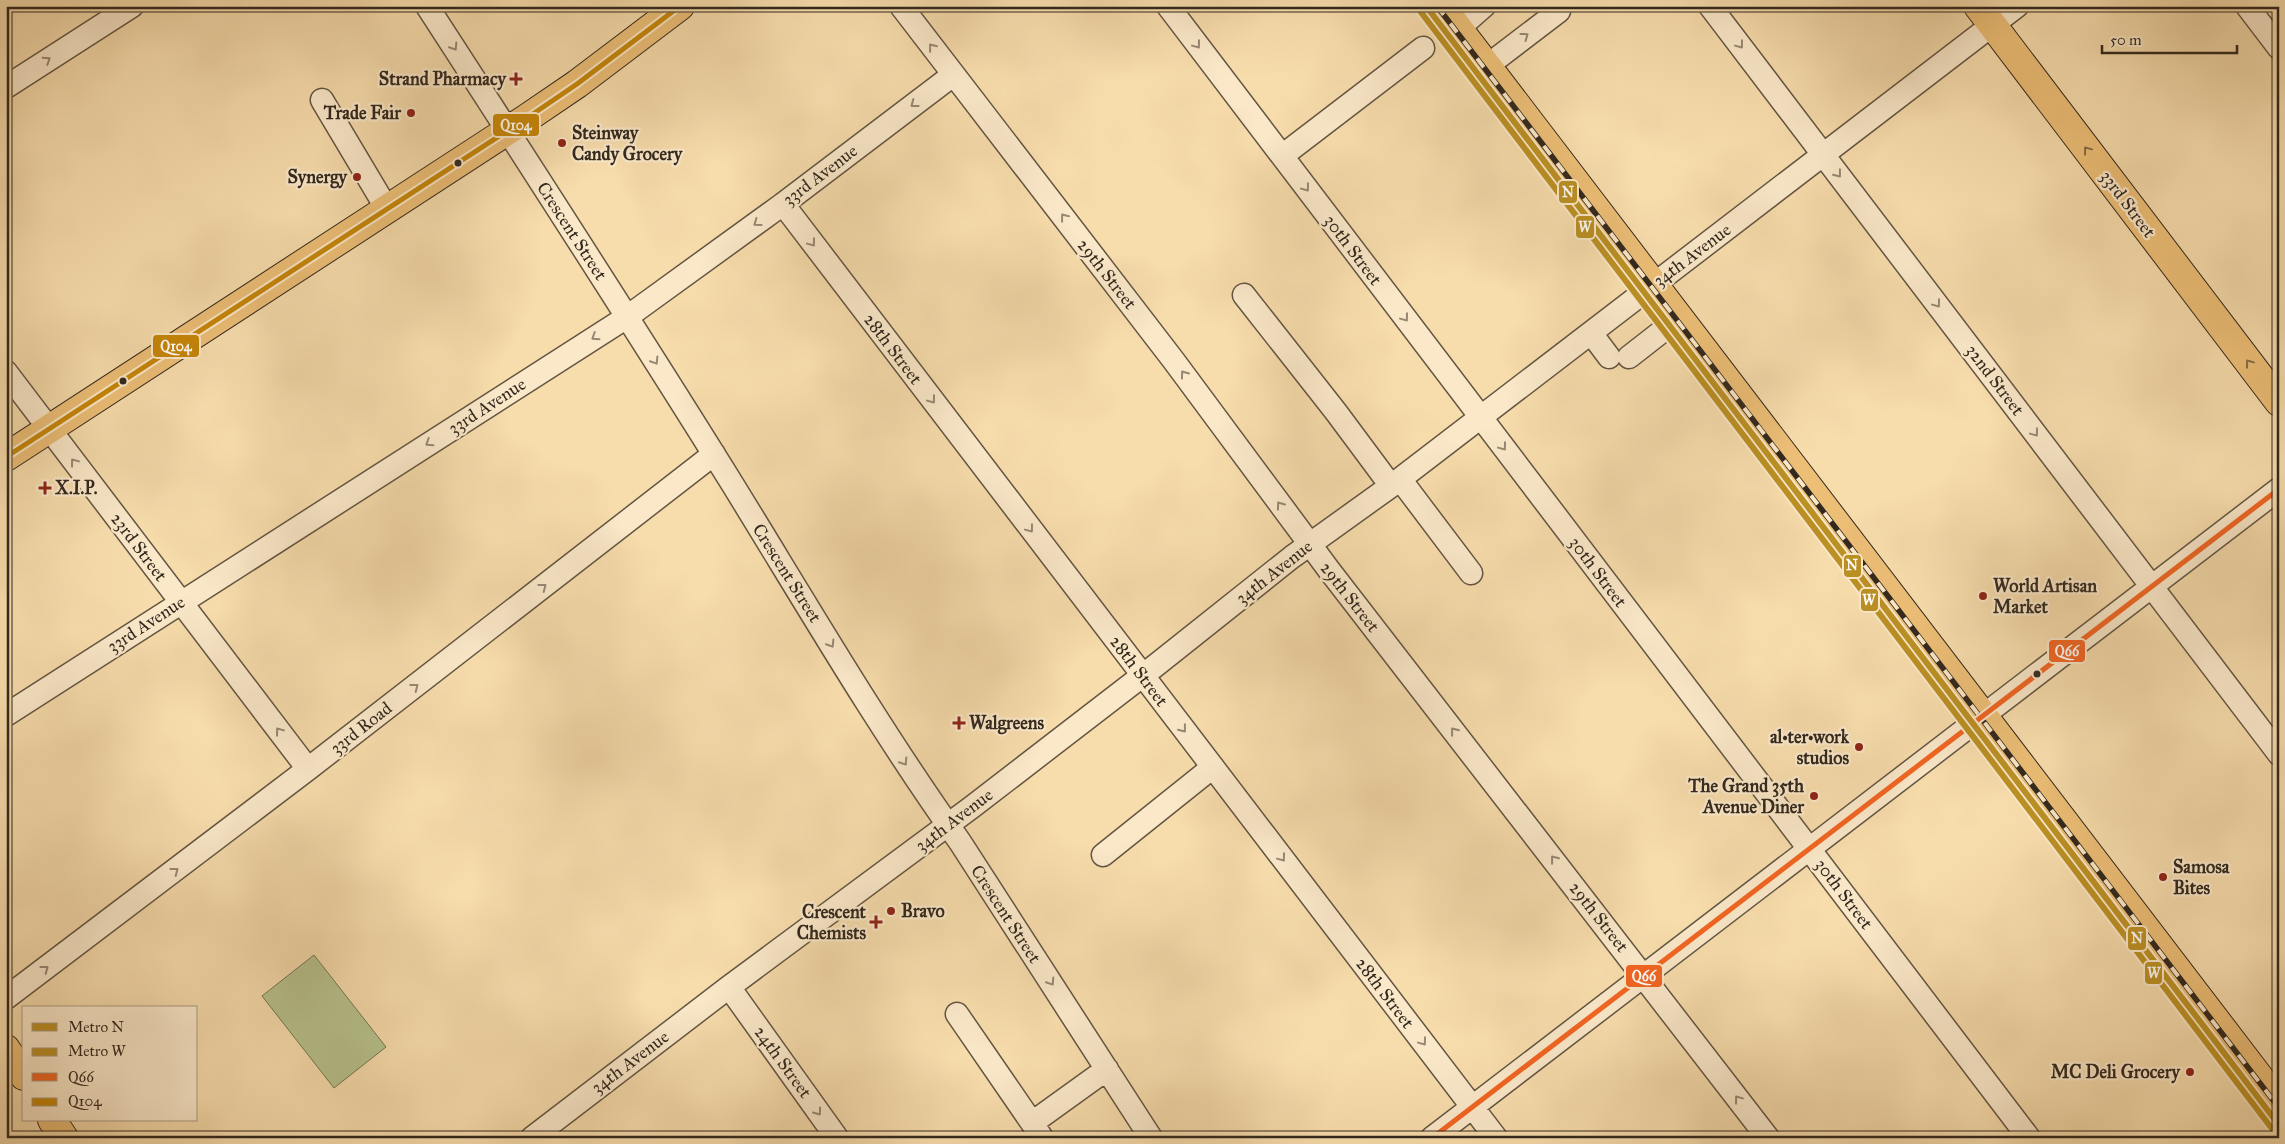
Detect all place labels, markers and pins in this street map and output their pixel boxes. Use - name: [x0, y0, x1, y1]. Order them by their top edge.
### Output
- place label: Strand Pharmacy: [379, 68, 508, 91]
- marker: Strand Pharmacy: [510, 73, 522, 85]
- place label: Trade Fair: [323, 102, 402, 124]
- marker: Trade Fair: [405, 107, 417, 119]
- place label: Steinway Candy Grocery: [572, 122, 684, 166]
- marker: Steinway Candy Grocery: [556, 137, 568, 149]
- unlabelled marker: [453, 158, 463, 168]
- place label: Synergy: [288, 166, 349, 189]
- marker: Synergy: [351, 171, 363, 183]
- unlabelled marker: [118, 376, 128, 386]
- place label: X.I.P.: [54, 477, 98, 499]
- marker: X.I.P.: [39, 482, 51, 494]
- place label: World Artisan Market: [1993, 575, 2097, 618]
- marker: World Artisan Market: [1977, 590, 1989, 602]
- unlabelled marker: [2032, 669, 2042, 679]
- place label: Walgreens: [969, 712, 1044, 735]
- marker: Walgreens: [953, 717, 965, 729]
- place label: al•ter•work studios: [1770, 726, 1850, 769]
- marker: al•ter•work studios: [1853, 741, 1865, 753]
- place label: The Grand 35th Avenue Diner: [1687, 775, 1805, 818]
- marker: The Grand 35th Avenue Diner: [1808, 790, 1820, 802]
- place label: Samosa Bites: [2173, 856, 2230, 899]
- marker: Samosa Bites: [2157, 871, 2169, 883]
- place label: Bravo: [901, 900, 945, 922]
- place label: Crescent Chemists: [797, 901, 867, 944]
- marker: Bravo: [885, 905, 897, 917]
- marker: Crescent Chemists: [870, 916, 882, 928]
- place label: MC Deli Grocery: [2051, 1061, 2182, 1084]
- marker: MC Deli Grocery: [2184, 1066, 2196, 1078]

